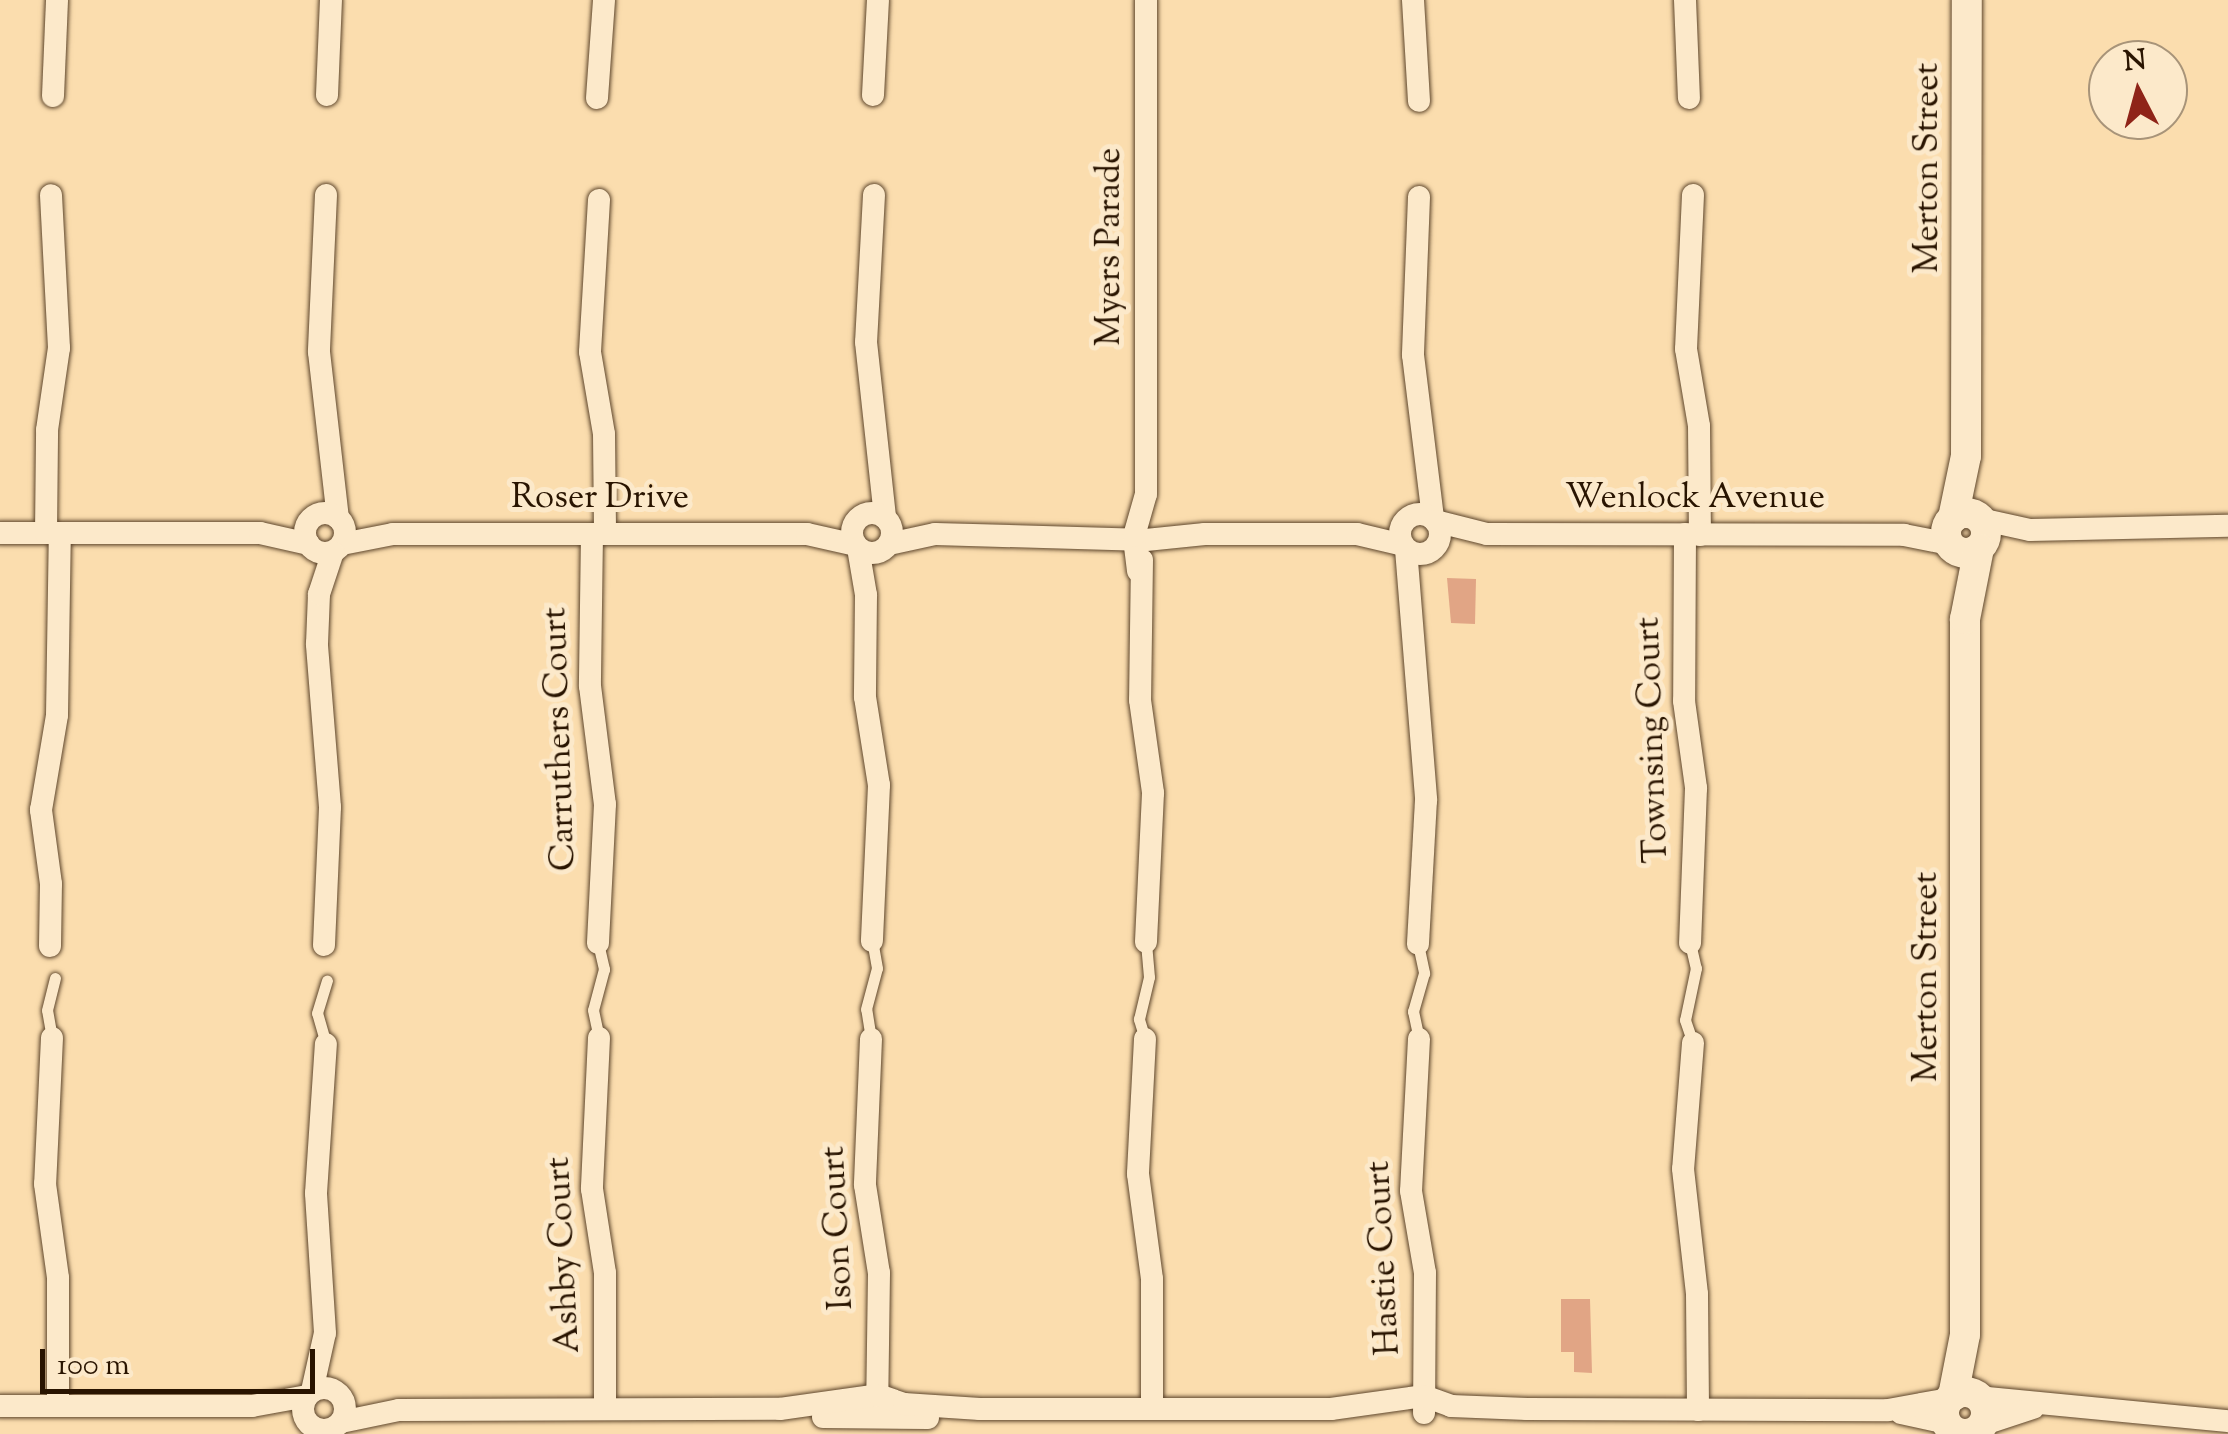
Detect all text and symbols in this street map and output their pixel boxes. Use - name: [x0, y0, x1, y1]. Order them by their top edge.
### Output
- north arrow: [2088, 40, 2188, 140]
- text: N: [2122, 41, 2148, 83]
- street label: Merton Street: [1908, 63, 1950, 273]
- street label: Myers Parade: [1090, 148, 1132, 346]
- street label: Roser Drive: [511, 478, 689, 520]
- street label: Wenlock Avenue: [1565, 478, 1825, 520]
- street label: Carruthers Court: [535, 606, 587, 872]
- street label: Townsing Court: [1629, 616, 1679, 864]
- street label: Merton Street: [1907, 872, 1949, 1082]
- street label: Ison Court: [814, 1145, 864, 1311]
- street label: Ashby Court: [539, 1156, 591, 1354]
- street label: Hastie Court: [1359, 1160, 1411, 1356]
- scale bar: [45, 1329, 320, 1391]
- text: 100 m: [57, 1345, 130, 1388]

